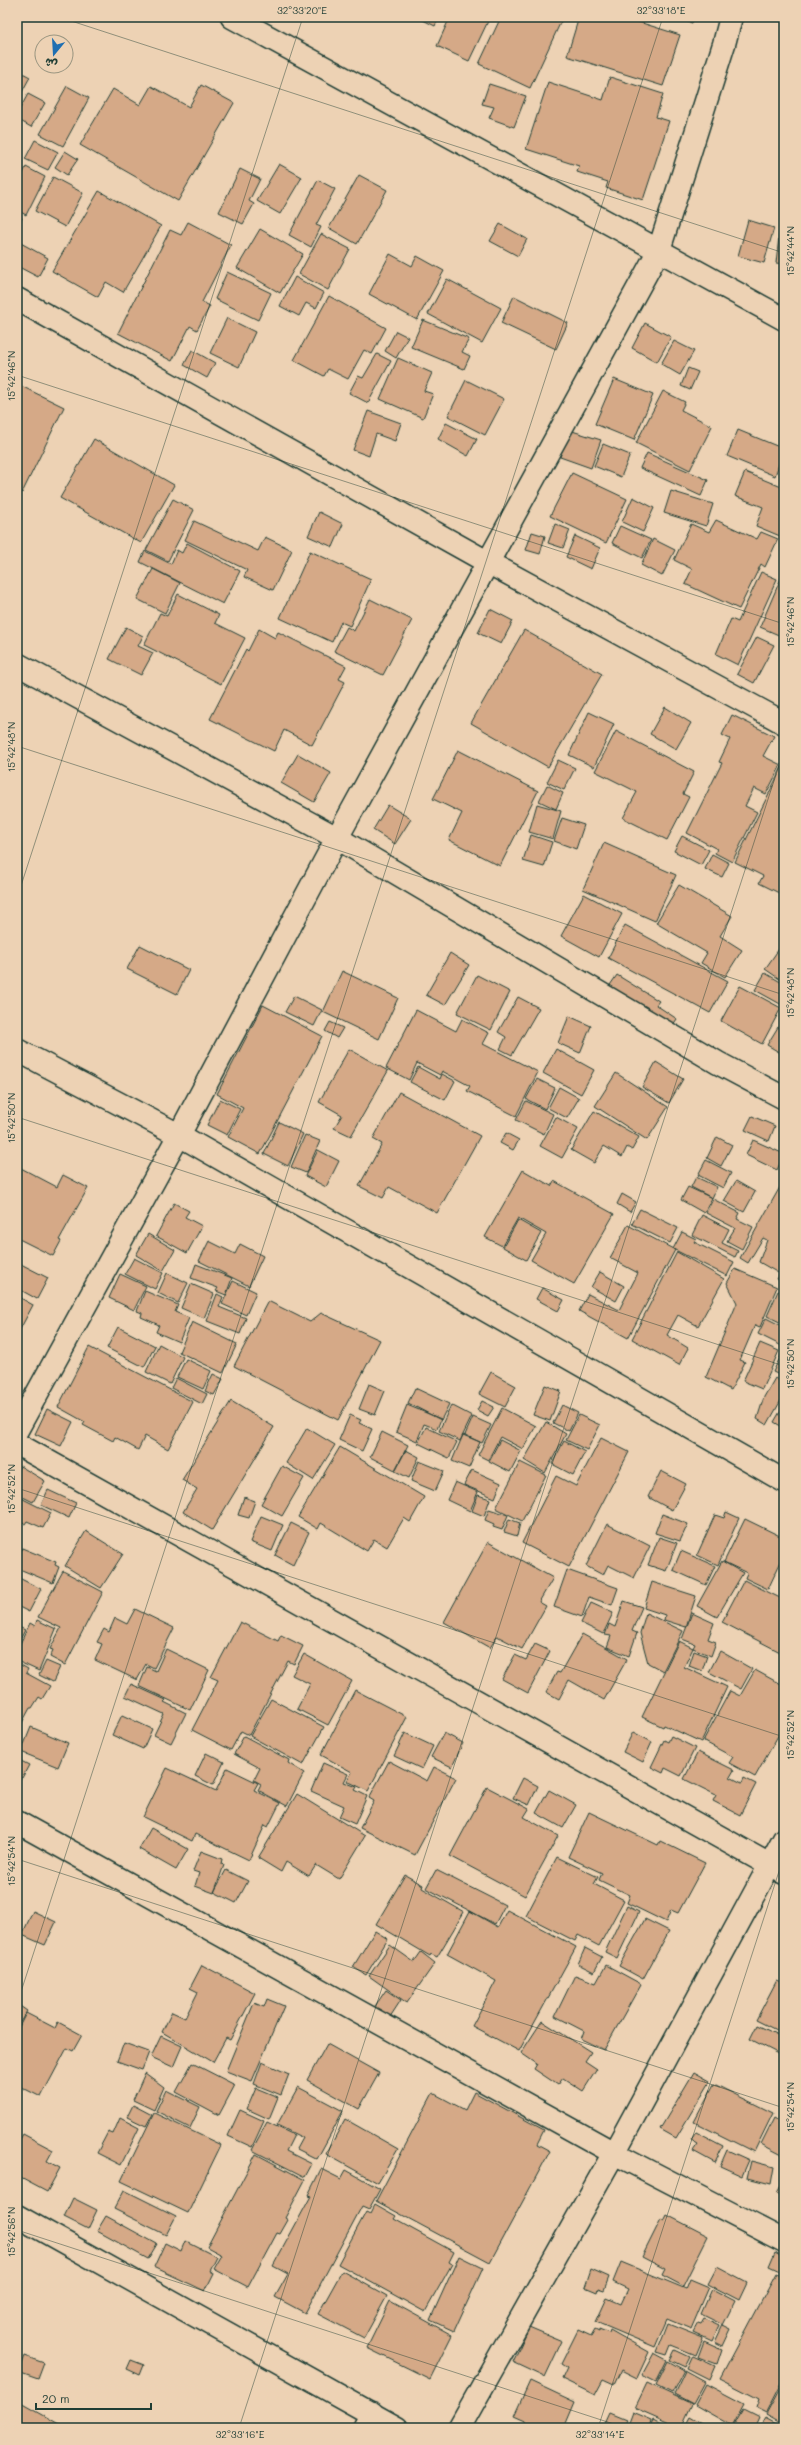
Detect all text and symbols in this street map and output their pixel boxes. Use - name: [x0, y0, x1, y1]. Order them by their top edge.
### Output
- text: 32°33'20"E: [277, 3, 327, 17]
- text: 32°33'18"E: [637, 3, 686, 17]
- north arrow: [34, 34, 74, 74]
- text: ش: [43, 55, 59, 73]
- text: 15°42'44"N: [783, 226, 797, 276]
- text: 15°42'46"N: [4, 351, 18, 401]
- text: 15°42'46"N: [783, 597, 797, 647]
- text: 15°42'48"N: [4, 722, 18, 772]
- text: 15°42'48"N: [783, 968, 797, 1018]
- text: 15°42'50"N: [4, 1093, 18, 1143]
- text: 15°42'50"N: [783, 1339, 797, 1389]
- text: 15°42'52"N: [4, 1464, 18, 1514]
- text: 15°42'52"N: [783, 1710, 797, 1760]
- text: 15°42'54"N: [4, 1836, 18, 1886]
- text: 15°42'54"N: [783, 2082, 797, 2132]
- text: 15°42'56"N: [4, 2207, 18, 2257]
- scale bar: [36, 2385, 151, 2411]
- text: 20 m: [42, 2390, 70, 2406]
- text: 32°33'16"E: [216, 2427, 265, 2441]
- text: 32°33'14"E: [576, 2427, 625, 2441]

